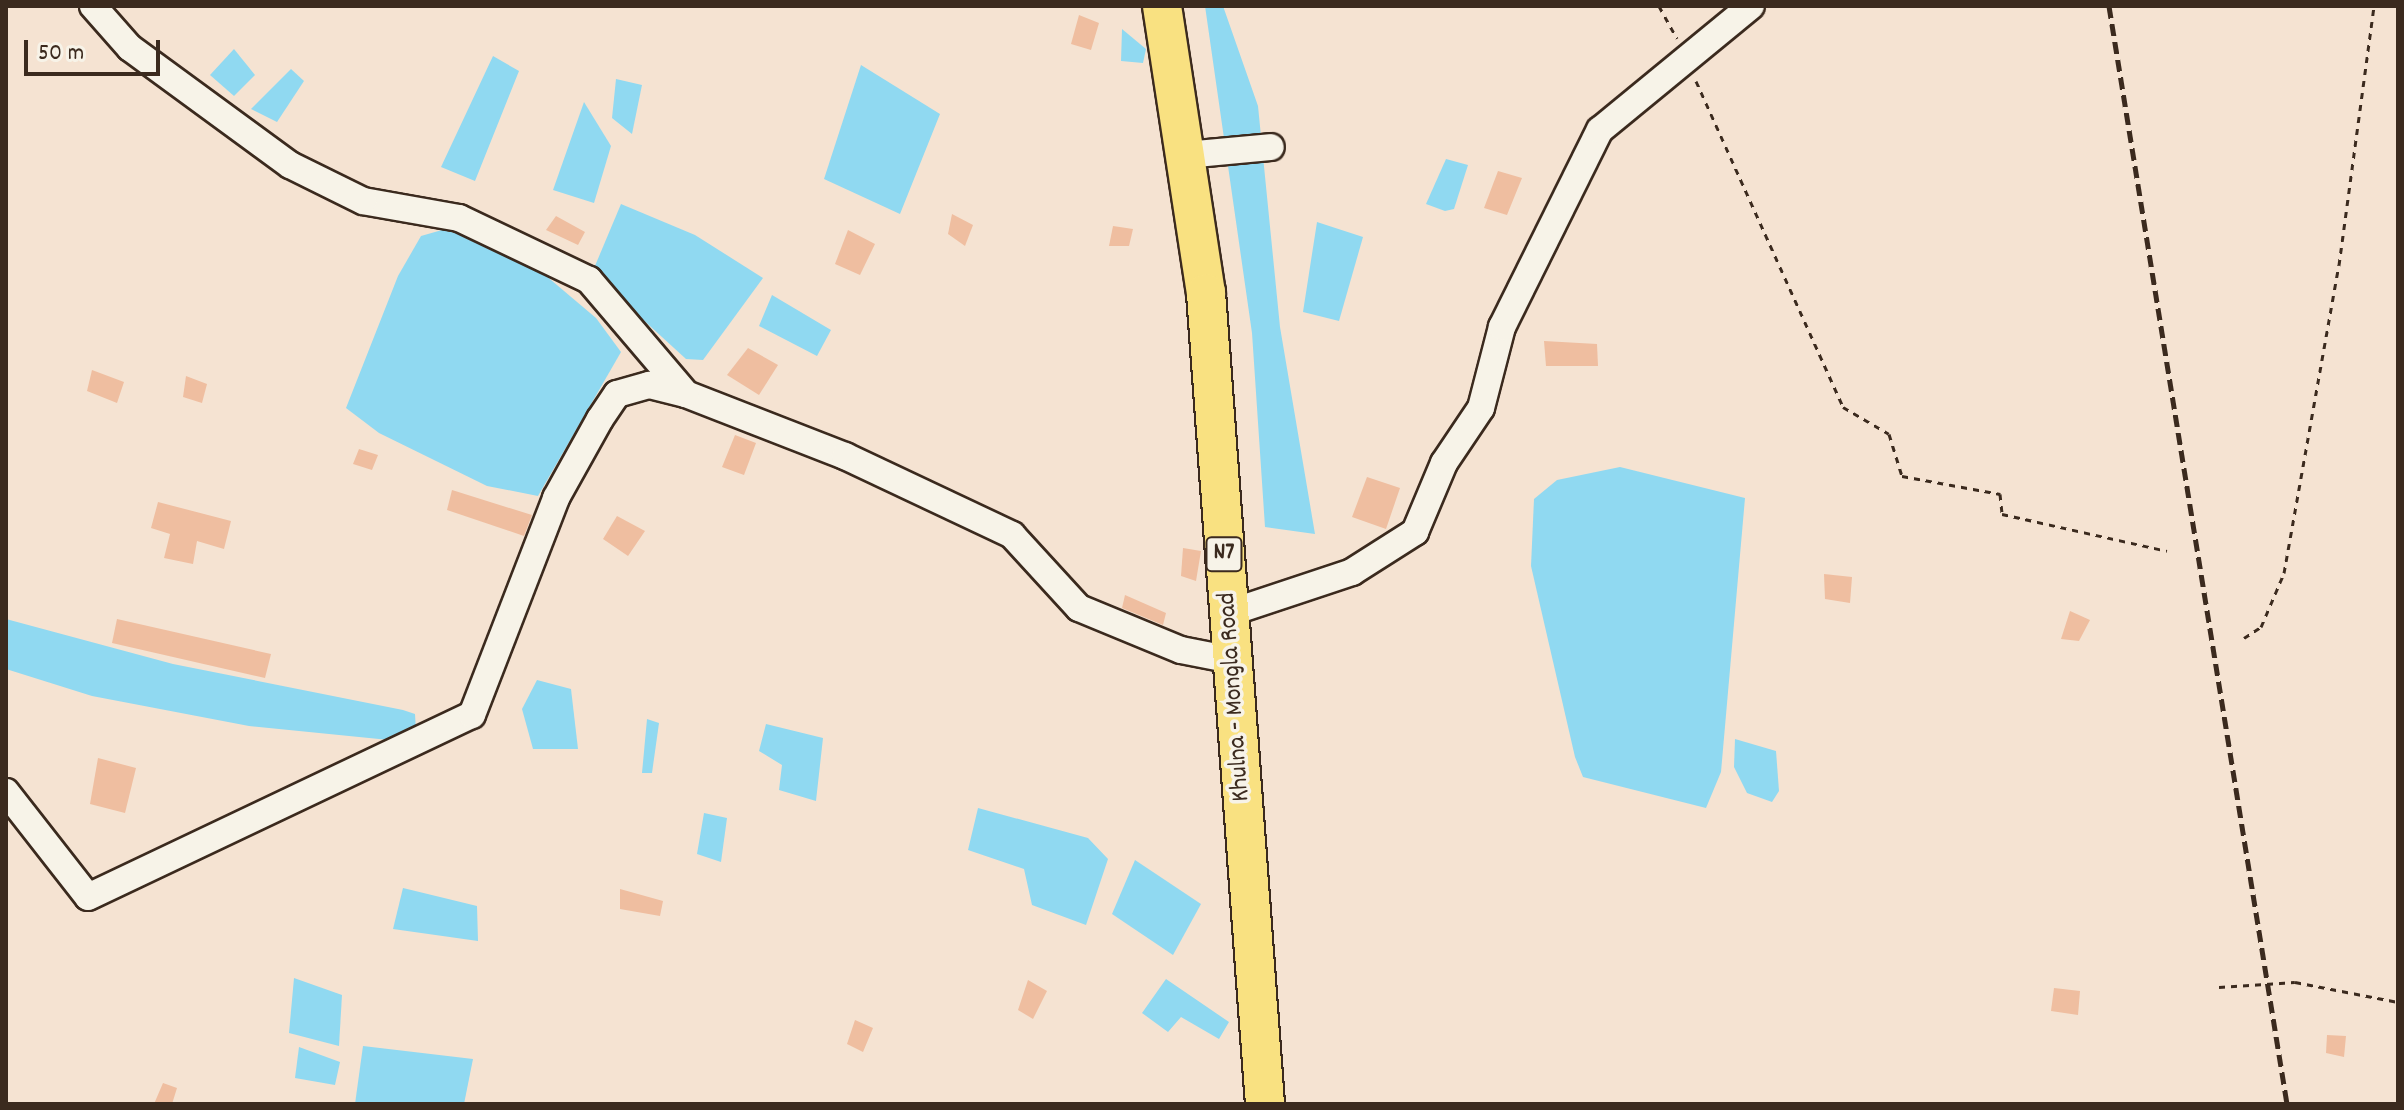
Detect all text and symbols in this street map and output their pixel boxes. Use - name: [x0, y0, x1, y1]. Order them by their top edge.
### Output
- scale bar: [28, 24, 164, 74]
- text: 50 m: [38, 37, 84, 71]
- road number: N7: [1204, 534, 1244, 574]
- street label: Khulna - Mongla Road: [1212, 591, 1258, 803]

